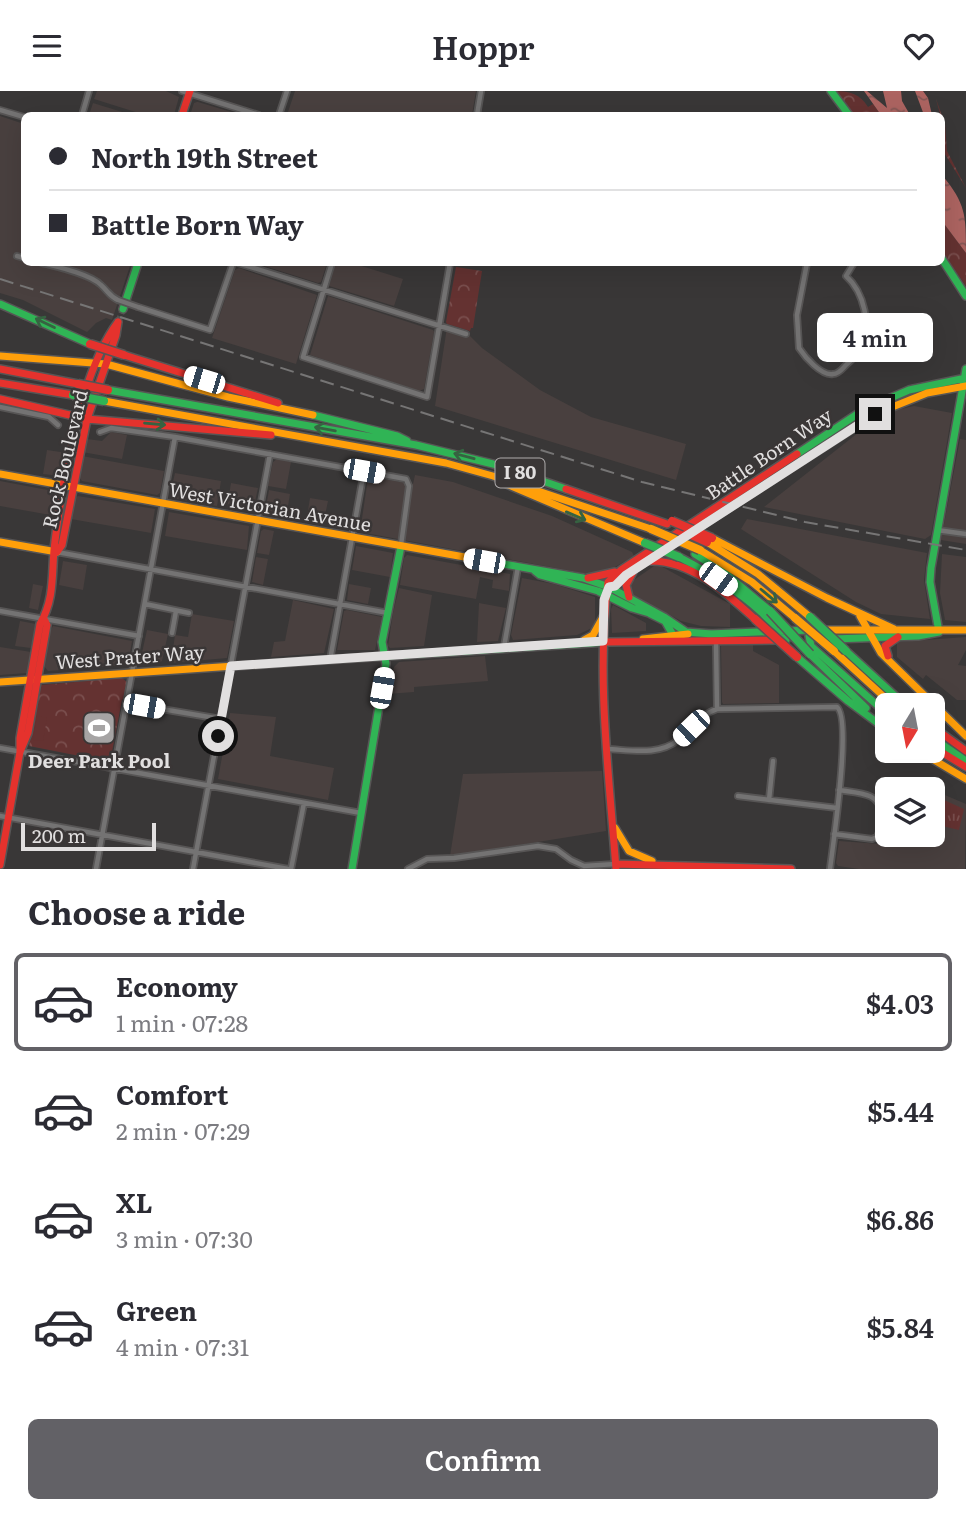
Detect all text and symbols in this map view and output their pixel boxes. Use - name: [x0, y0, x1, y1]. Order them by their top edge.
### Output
- text: Hoppr: [432, 22, 534, 70]
- icon: menu: [28, 27, 66, 65]
- icon: heart: [900, 27, 938, 65]
- text: North 19th Street: [91, 137, 318, 176]
- text: Battle Born Way: [91, 204, 304, 243]
- callout: 4 min: [817, 313, 933, 361]
- one-way arrow: [35, 316, 56, 330]
- text: 4 min: [843, 320, 907, 354]
- car: [181, 364, 228, 396]
- street label: Rock Boulevard: [34, 386, 94, 531]
- route end: [859, 398, 891, 430]
- street label: Battle Born Way: [700, 400, 837, 506]
- one-way arrow: [143, 418, 166, 431]
- one-way arrow: [314, 422, 337, 435]
- one-way arrow: [453, 449, 476, 462]
- car: [342, 457, 387, 485]
- road number: I 80: [496, 459, 544, 487]
- street label: West Victorian Avenue: [167, 474, 374, 538]
- one-way arrow: [565, 510, 587, 523]
- car: [462, 547, 507, 575]
- car: [695, 558, 742, 600]
- one-way arrow: [760, 588, 778, 604]
- street label: West Prater Way: [55, 637, 205, 675]
- car: [369, 665, 396, 711]
- car: [122, 692, 167, 720]
- north arrow: [875, 693, 945, 763]
- map controls: [875, 693, 945, 847]
- car: [669, 706, 714, 750]
- sports icon: Deer Park Pool: [80, 709, 118, 747]
- route start: [202, 720, 234, 752]
- place label: Deer Park Pool: [28, 746, 170, 774]
- button: layers: [875, 777, 945, 847]
- scale bar: [21, 820, 156, 852]
- text: 200 m: [32, 821, 86, 849]
- text: Choose a ride: [28, 887, 245, 935]
- text: Economy: [116, 966, 238, 1005]
- icon: car: [32, 971, 95, 1034]
- text: $4.03: [866, 983, 934, 1022]
- text: 1 min · 07:28: [116, 1005, 248, 1039]
- text: Comfort: [116, 1074, 228, 1113]
- icon: car: [32, 1079, 95, 1142]
- text: $5.44: [867, 1091, 934, 1130]
- text: 2 min · 07:29: [116, 1113, 250, 1147]
- text: XL: [116, 1182, 153, 1221]
- icon: car: [32, 1187, 95, 1250]
- text: $6.86: [866, 1199, 934, 1238]
- text: 3 min · 07:30: [116, 1221, 253, 1255]
- text: Green: [116, 1290, 197, 1329]
- icon: car: [32, 1295, 95, 1358]
- text: $5.84: [867, 1307, 934, 1346]
- text: 4 min · 07:31: [116, 1329, 249, 1363]
- button: Confirm: [28, 1419, 938, 1499]

